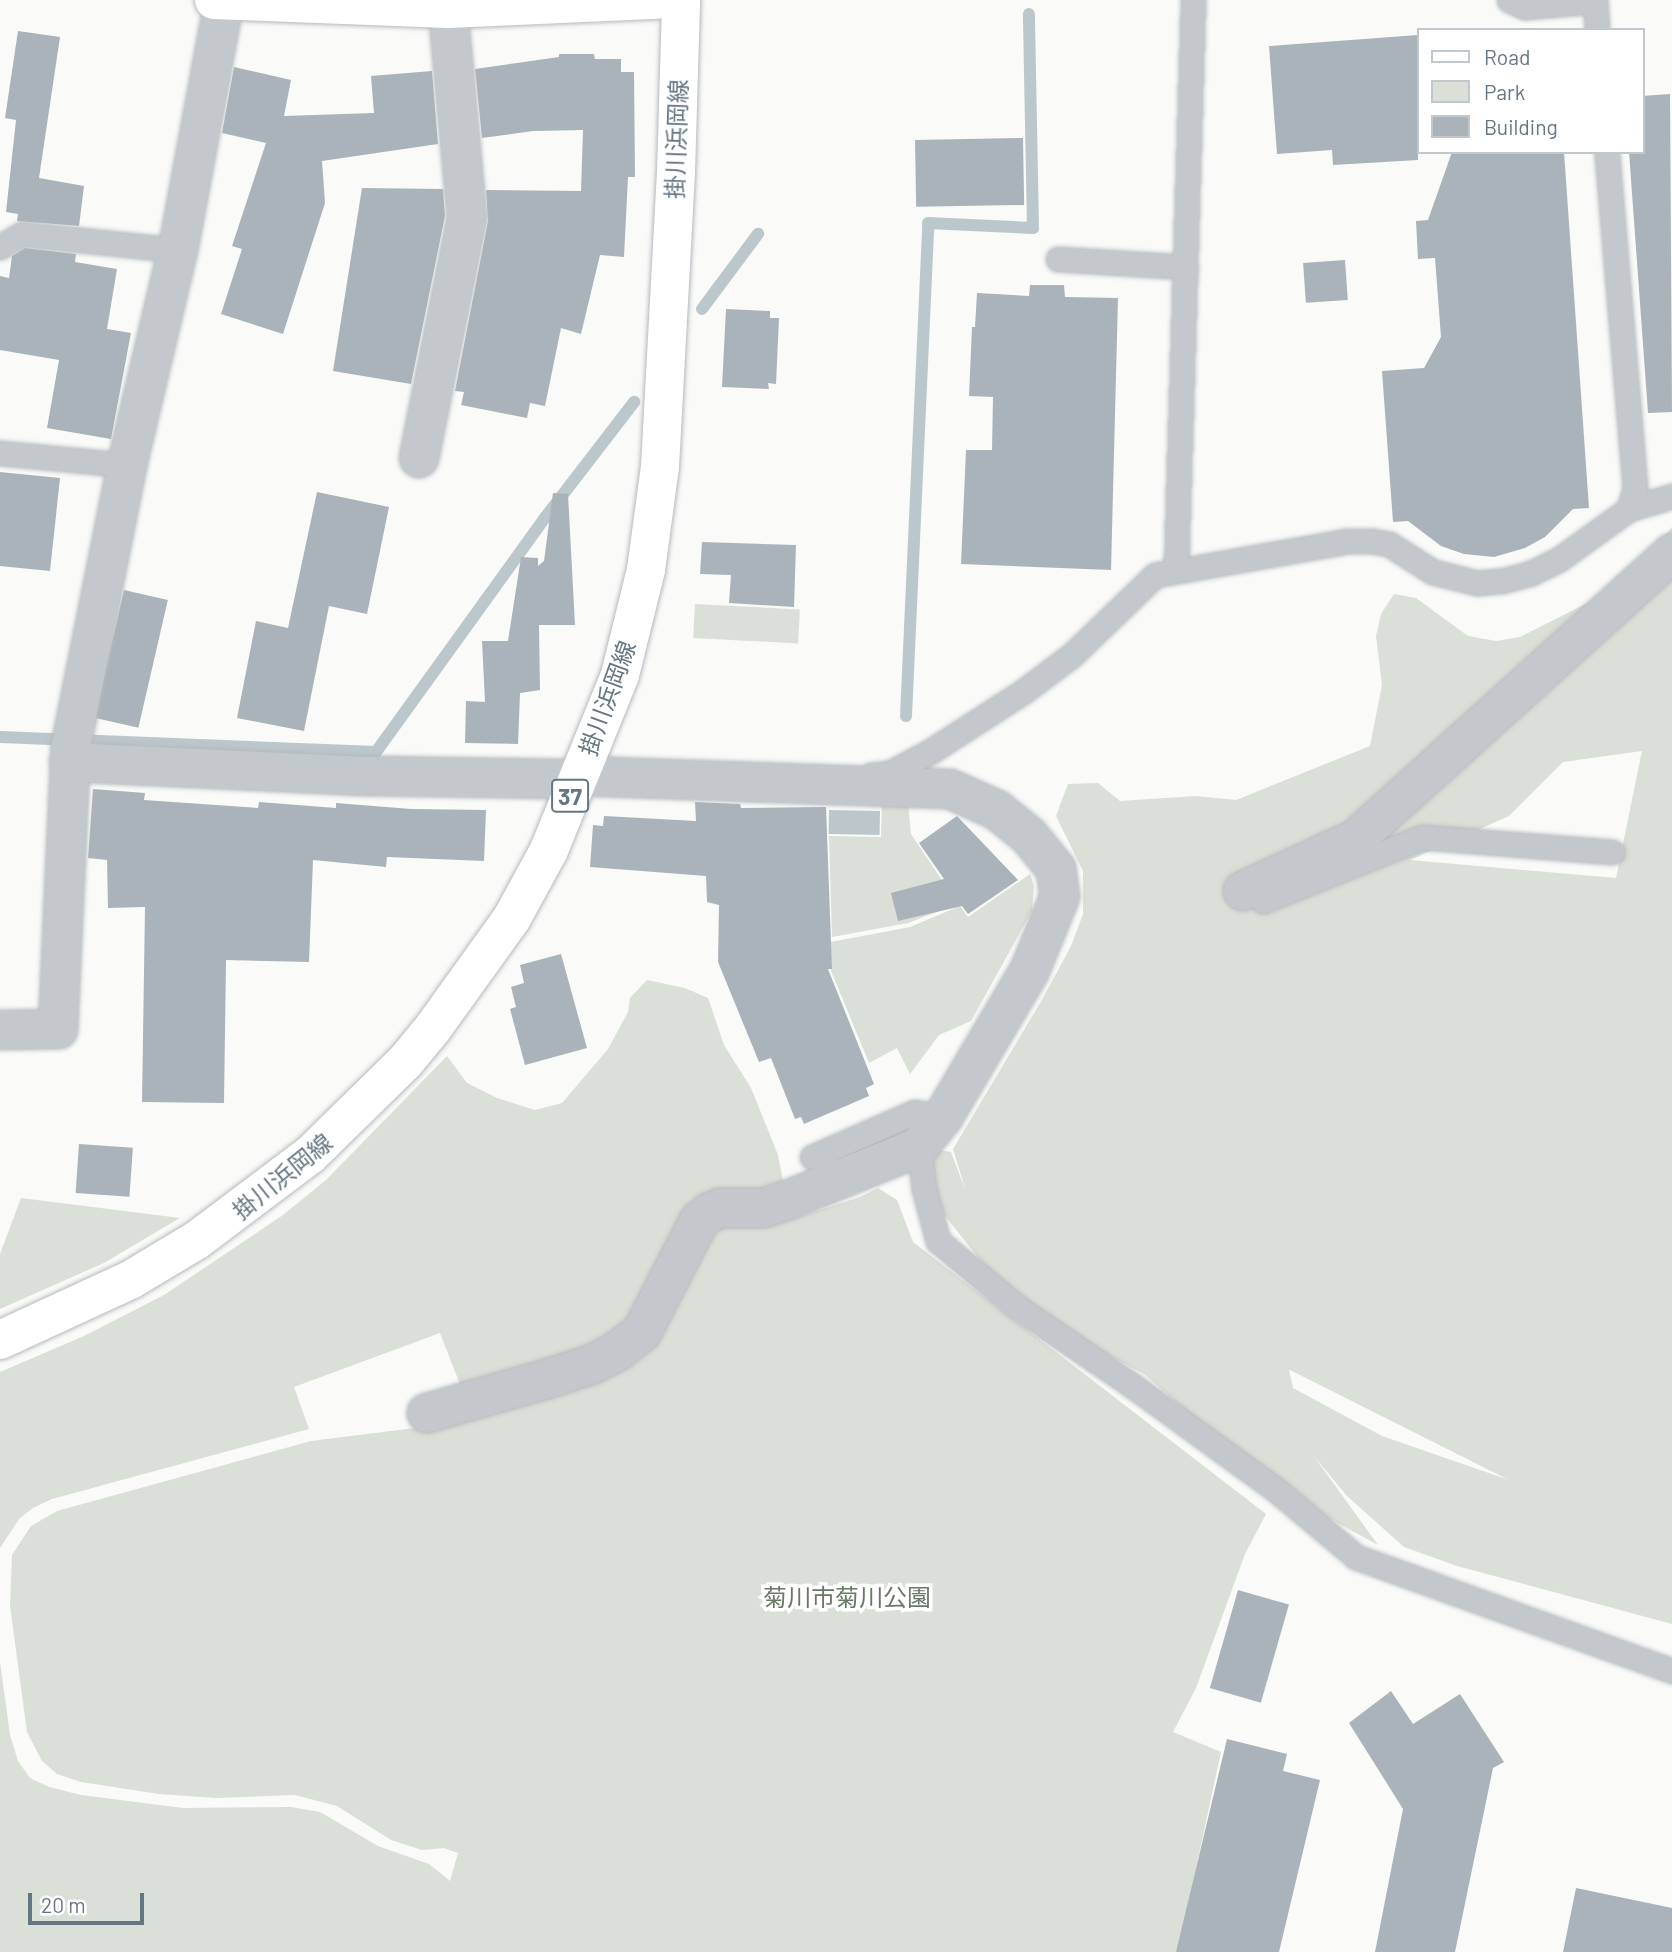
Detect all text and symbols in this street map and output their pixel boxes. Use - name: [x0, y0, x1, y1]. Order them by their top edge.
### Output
- legend: [1416, 28, 1644, 154]
- text: Road: [1484, 44, 1530, 69]
- street label: 掛川浜岡線: [660, 79, 692, 199]
- text: Park: [1484, 79, 1525, 104]
- text: Building: [1484, 114, 1558, 139]
- street label: 掛川浜岡線: [573, 637, 641, 759]
- road number: 37: [551, 776, 589, 816]
- street label: 掛川浜岡線: [226, 1127, 338, 1225]
- park label: 菊川市菊川公園: [763, 1583, 931, 1611]
- scale bar: [32, 1878, 147, 1922]
- text: 20 m: [41, 1892, 86, 1917]

